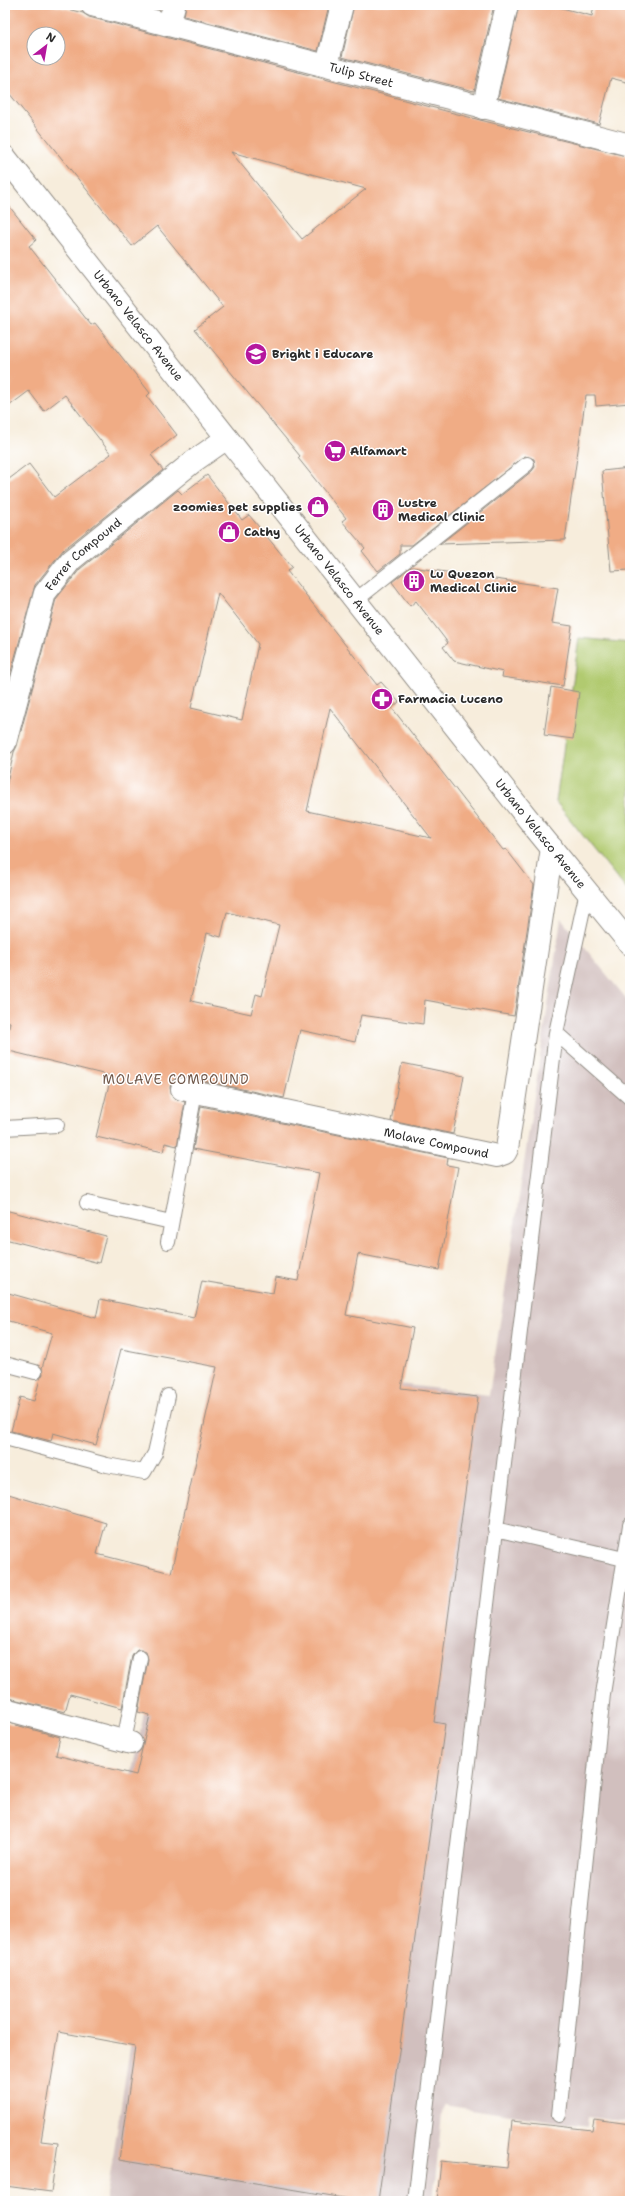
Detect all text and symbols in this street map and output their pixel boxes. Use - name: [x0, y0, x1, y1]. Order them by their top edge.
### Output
- north arrow: [26, 26, 66, 66]
- text: N: [43, 29, 59, 47]
- street label: Tulip Street: [327, 59, 395, 91]
- street label: Urbano Velasco Avenue: [90, 267, 187, 384]
- school or university icon: Bright i Educare: [243, 341, 269, 367]
- place label: Bright i Educare: [272, 346, 373, 362]
- supermarket icon: Alfamart: [322, 438, 348, 464]
- place label: Alfamart: [350, 443, 407, 459]
- shop icon: zoomies pet supplies: [305, 494, 331, 520]
- place label: Lustre Medical Clinic: [398, 495, 485, 525]
- building icon: Lustre Medical Clinic: [370, 497, 396, 523]
- place label: zoomies pet supplies: [173, 499, 302, 515]
- street label: Ferrer Compound: [42, 514, 125, 594]
- shop icon: Cathy: [216, 519, 242, 545]
- street label: Urbano Velasco Avenue: [291, 521, 388, 639]
- place label: Cathy: [244, 524, 280, 540]
- place label: Lu Quezon Medical Clinic: [430, 566, 517, 596]
- building icon: Lu Quezon Medical Clinic: [401, 568, 427, 594]
- pharmacy icon: Farmacia Luceno: [369, 686, 395, 712]
- place label: Farmacia Luceno: [398, 691, 503, 707]
- street label: Urbano Velasco Avenue: [491, 776, 590, 892]
- district label: MOLAVE COMPOUND: [102, 1071, 250, 1088]
- street label: Molave Compound: [382, 1124, 491, 1162]

